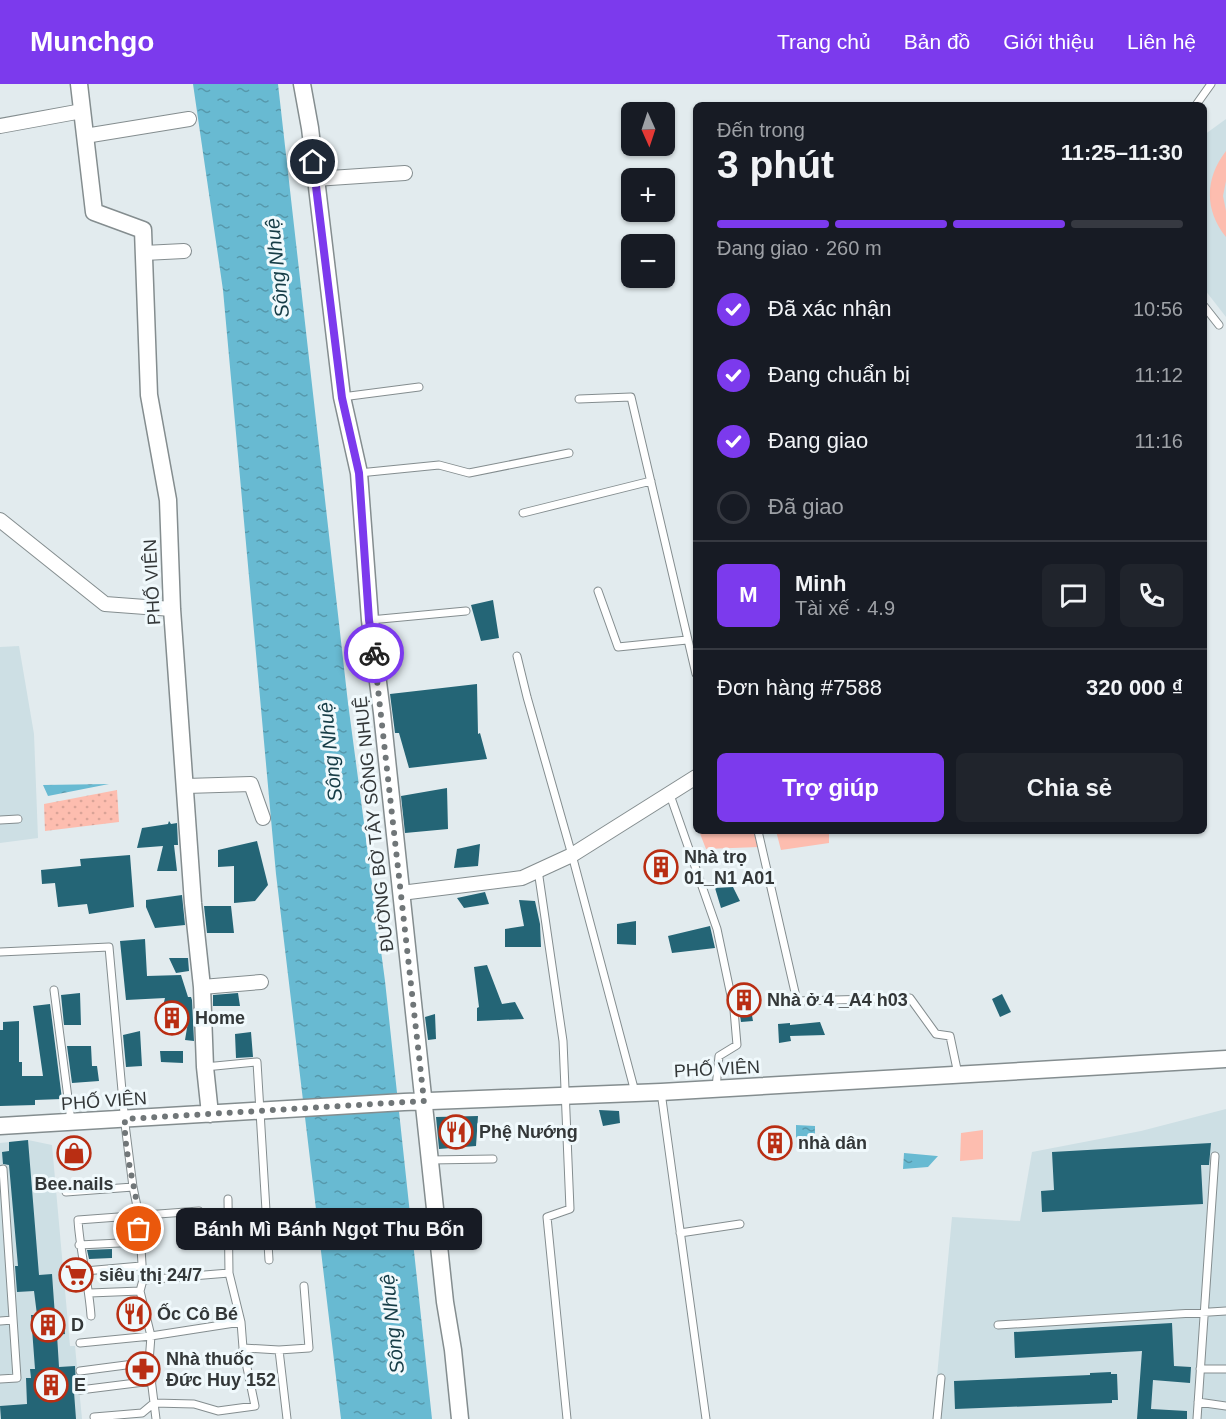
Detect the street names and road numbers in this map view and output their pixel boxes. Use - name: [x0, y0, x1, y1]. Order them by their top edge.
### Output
- street label: PHỐ VIÊN: [139, 539, 164, 626]
- street label: ĐƯỜNG BỜ TÂY SÔNG NHUỆ: [350, 695, 397, 953]
- street label: PHỐ VIÊN: [673, 1056, 760, 1081]
- street label: PHỐ VIÊN: [60, 1087, 148, 1114]

